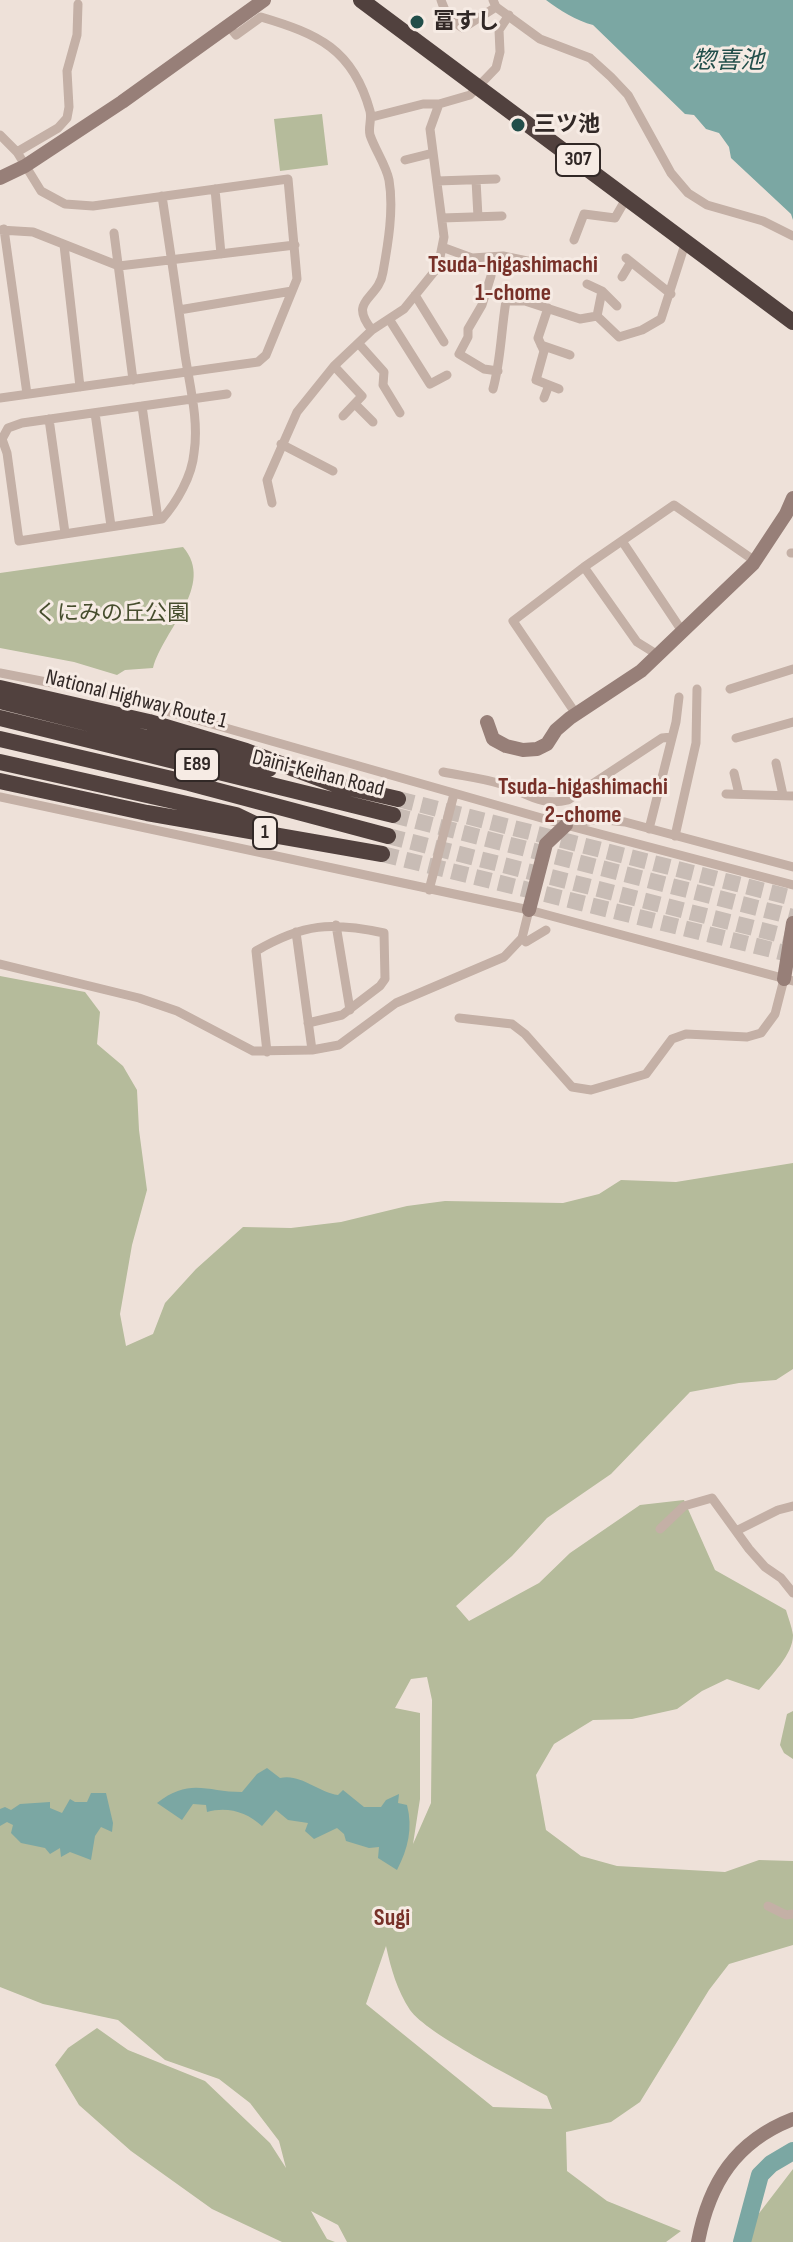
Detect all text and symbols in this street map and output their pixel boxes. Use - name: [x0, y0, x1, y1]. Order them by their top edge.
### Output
- place label: 冨すし: [433, 9, 499, 35]
- marker: 冨すし: [408, 13, 426, 31]
- water label: 惣喜池: [692, 48, 764, 76]
- place label: 三ツ池: [534, 112, 600, 138]
- marker: 三ツ池: [509, 116, 527, 134]
- road number: 307: [556, 144, 600, 176]
- district label: Tsuda-higashimachi 1-chome: [428, 252, 598, 308]
- park label: くにみの丘公園: [35, 601, 189, 627]
- street label: National Highway Route 1: [43, 665, 229, 735]
- street label: Daini-Keihan Road: [249, 745, 387, 803]
- road number: E89: [175, 749, 219, 781]
- district label: Tsuda-higashimachi 2-chome: [498, 774, 668, 830]
- road number: 1: [253, 817, 277, 849]
- district label: Sugi: [374, 1905, 410, 1933]

